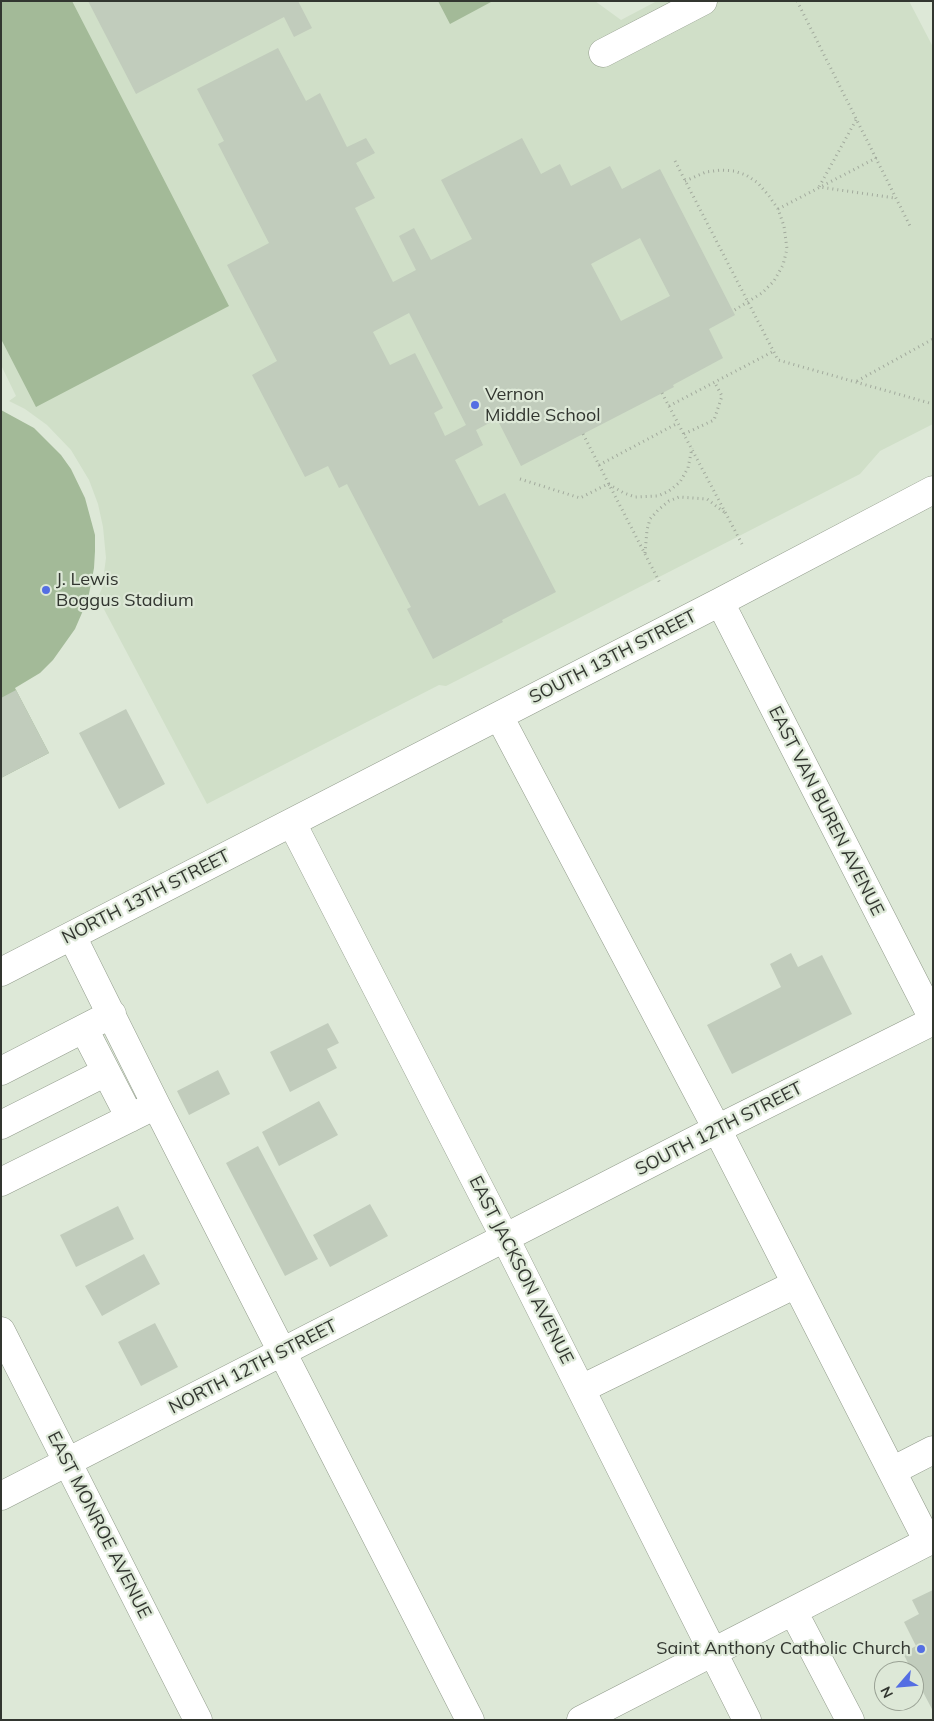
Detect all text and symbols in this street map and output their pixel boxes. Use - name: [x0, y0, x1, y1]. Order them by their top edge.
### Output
- place label: Vernon Middle School: [485, 384, 601, 426]
- marker: Vernon Middle School: [469, 399, 481, 411]
- place label: J. Lewis Boggus Stadium: [56, 569, 194, 612]
- marker: J. Lewis Boggus Stadium: [40, 584, 52, 596]
- street label: SOUTH 13TH STREET: [526, 605, 700, 709]
- street label: EAST VAN BUREN AVENUE: [764, 703, 888, 919]
- street label: NORTH 13TH STREET: [58, 845, 234, 949]
- street label: SOUTH 12TH STREET: [632, 1077, 806, 1181]
- street label: EAST JACKSON AVENUE: [464, 1172, 578, 1368]
- street label: NORTH 12TH STREET: [165, 1315, 341, 1419]
- street label: EAST MONROE AVENUE: [42, 1428, 156, 1622]
- place label: Saint Anthony Catholic Church: [656, 1638, 911, 1660]
- marker: Saint Anthony Catholic Church: [915, 1643, 927, 1655]
- north arrow: [874, 1661, 924, 1711]
- text: N: [876, 1684, 897, 1701]

